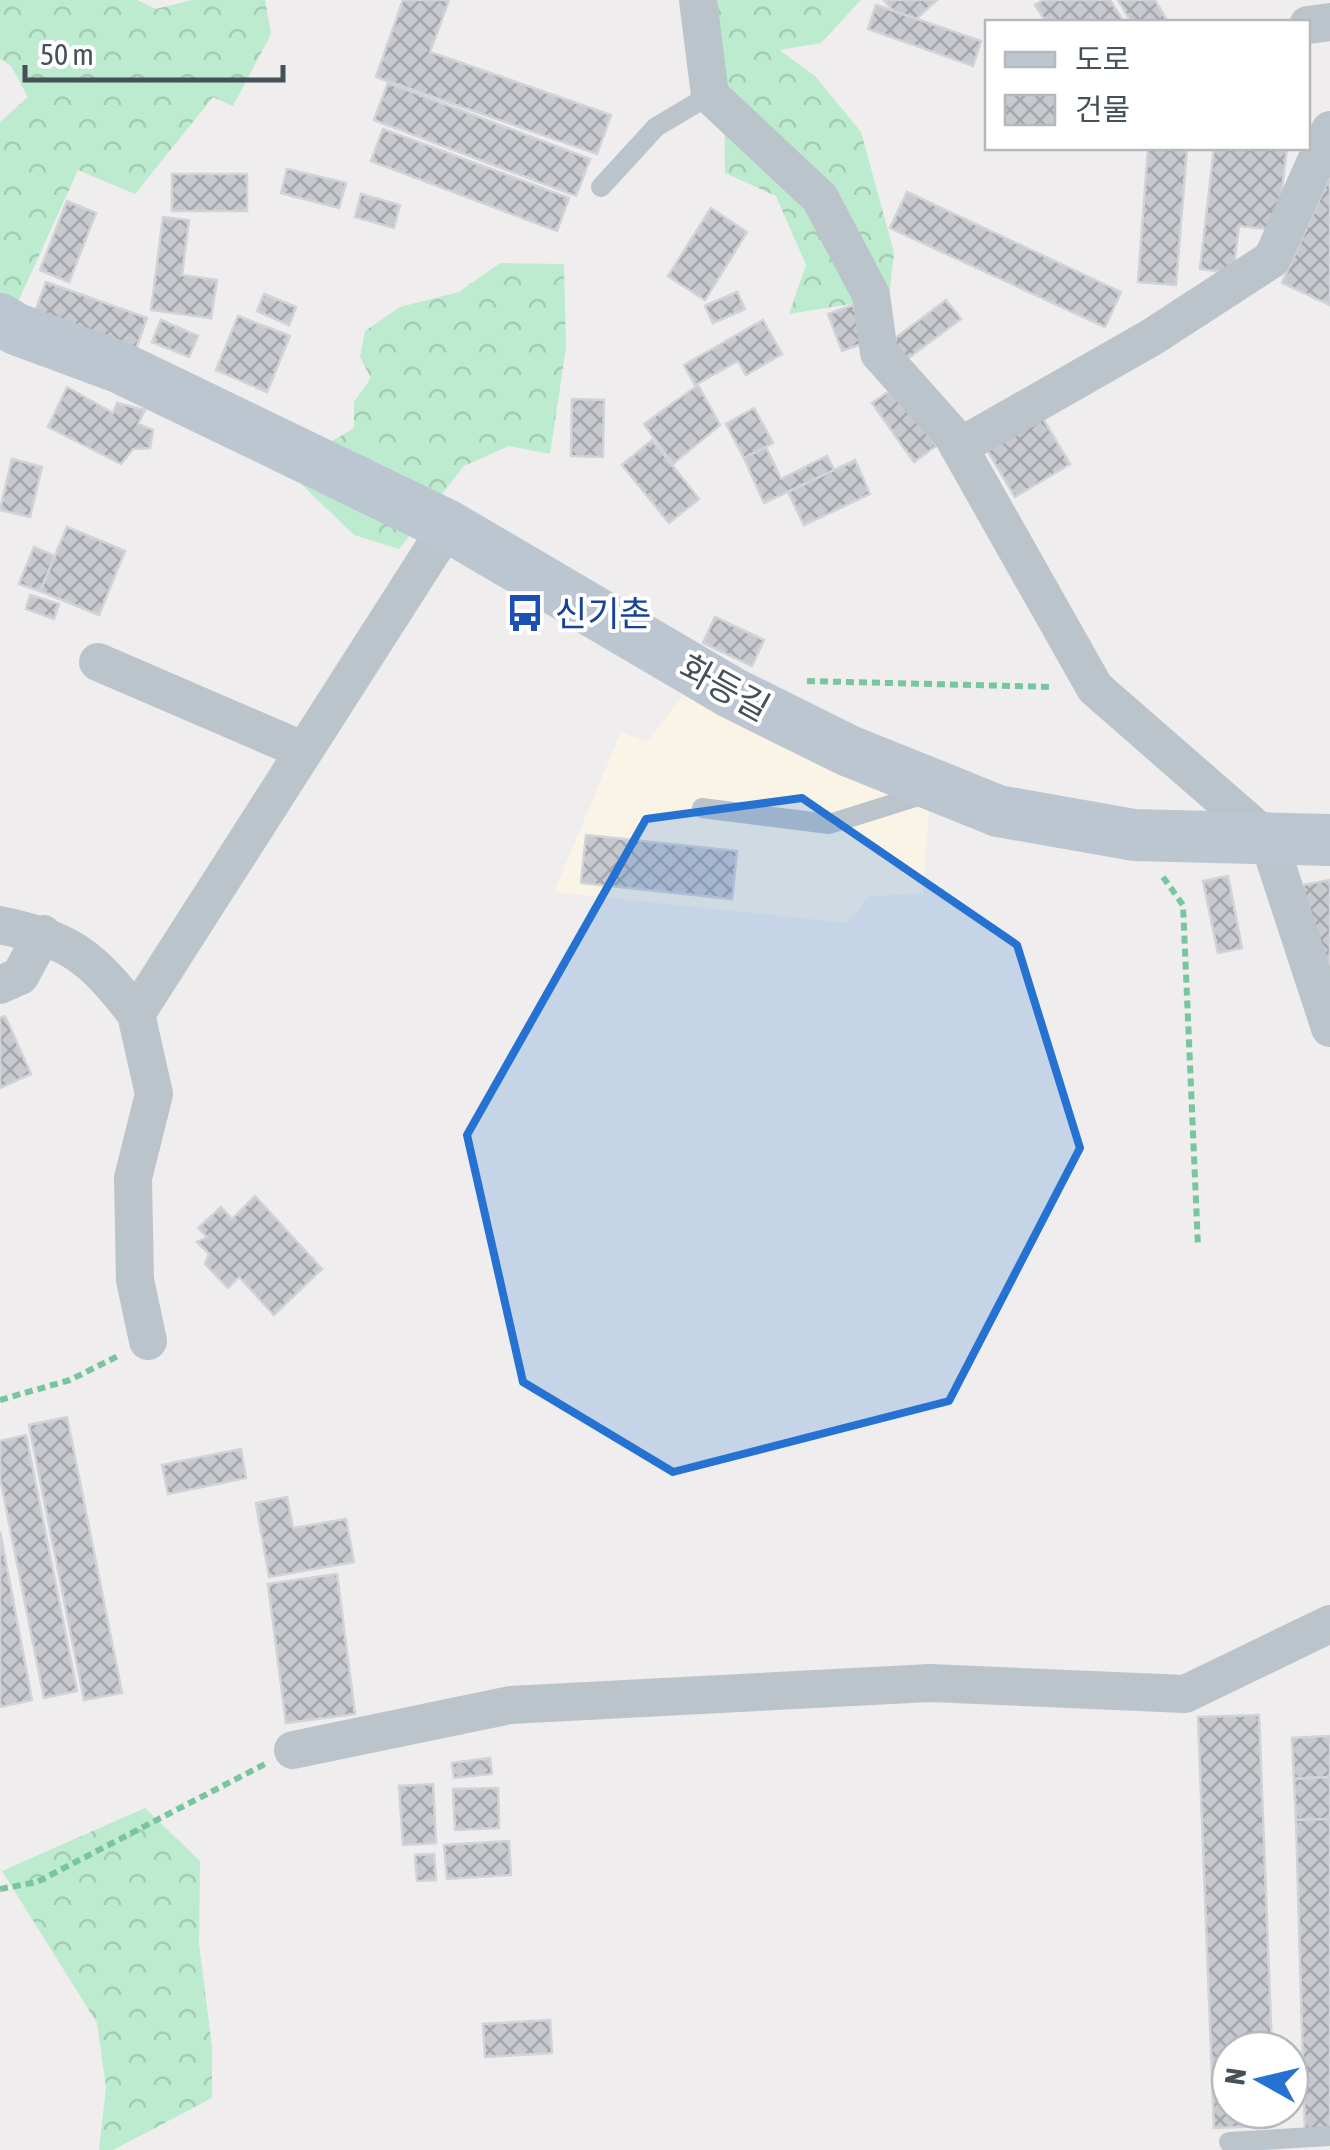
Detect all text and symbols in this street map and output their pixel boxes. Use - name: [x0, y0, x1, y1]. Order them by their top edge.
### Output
- scale bar: [25, 20, 282, 82]
- legend: [985, 20, 1310, 150]
- text: 50 m: [40, 37, 94, 71]
- text: 도로: [1075, 42, 1130, 76]
- text: 건물: [1075, 92, 1130, 126]
- bus stop icon: 신기촌: [504, 592, 546, 634]
- place label: 신기촌: [555, 593, 652, 633]
- street label: 화등길: [673, 646, 777, 728]
- north arrow: [1210, 2030, 1310, 2130]
- text: N: [1218, 2066, 1252, 2087]

